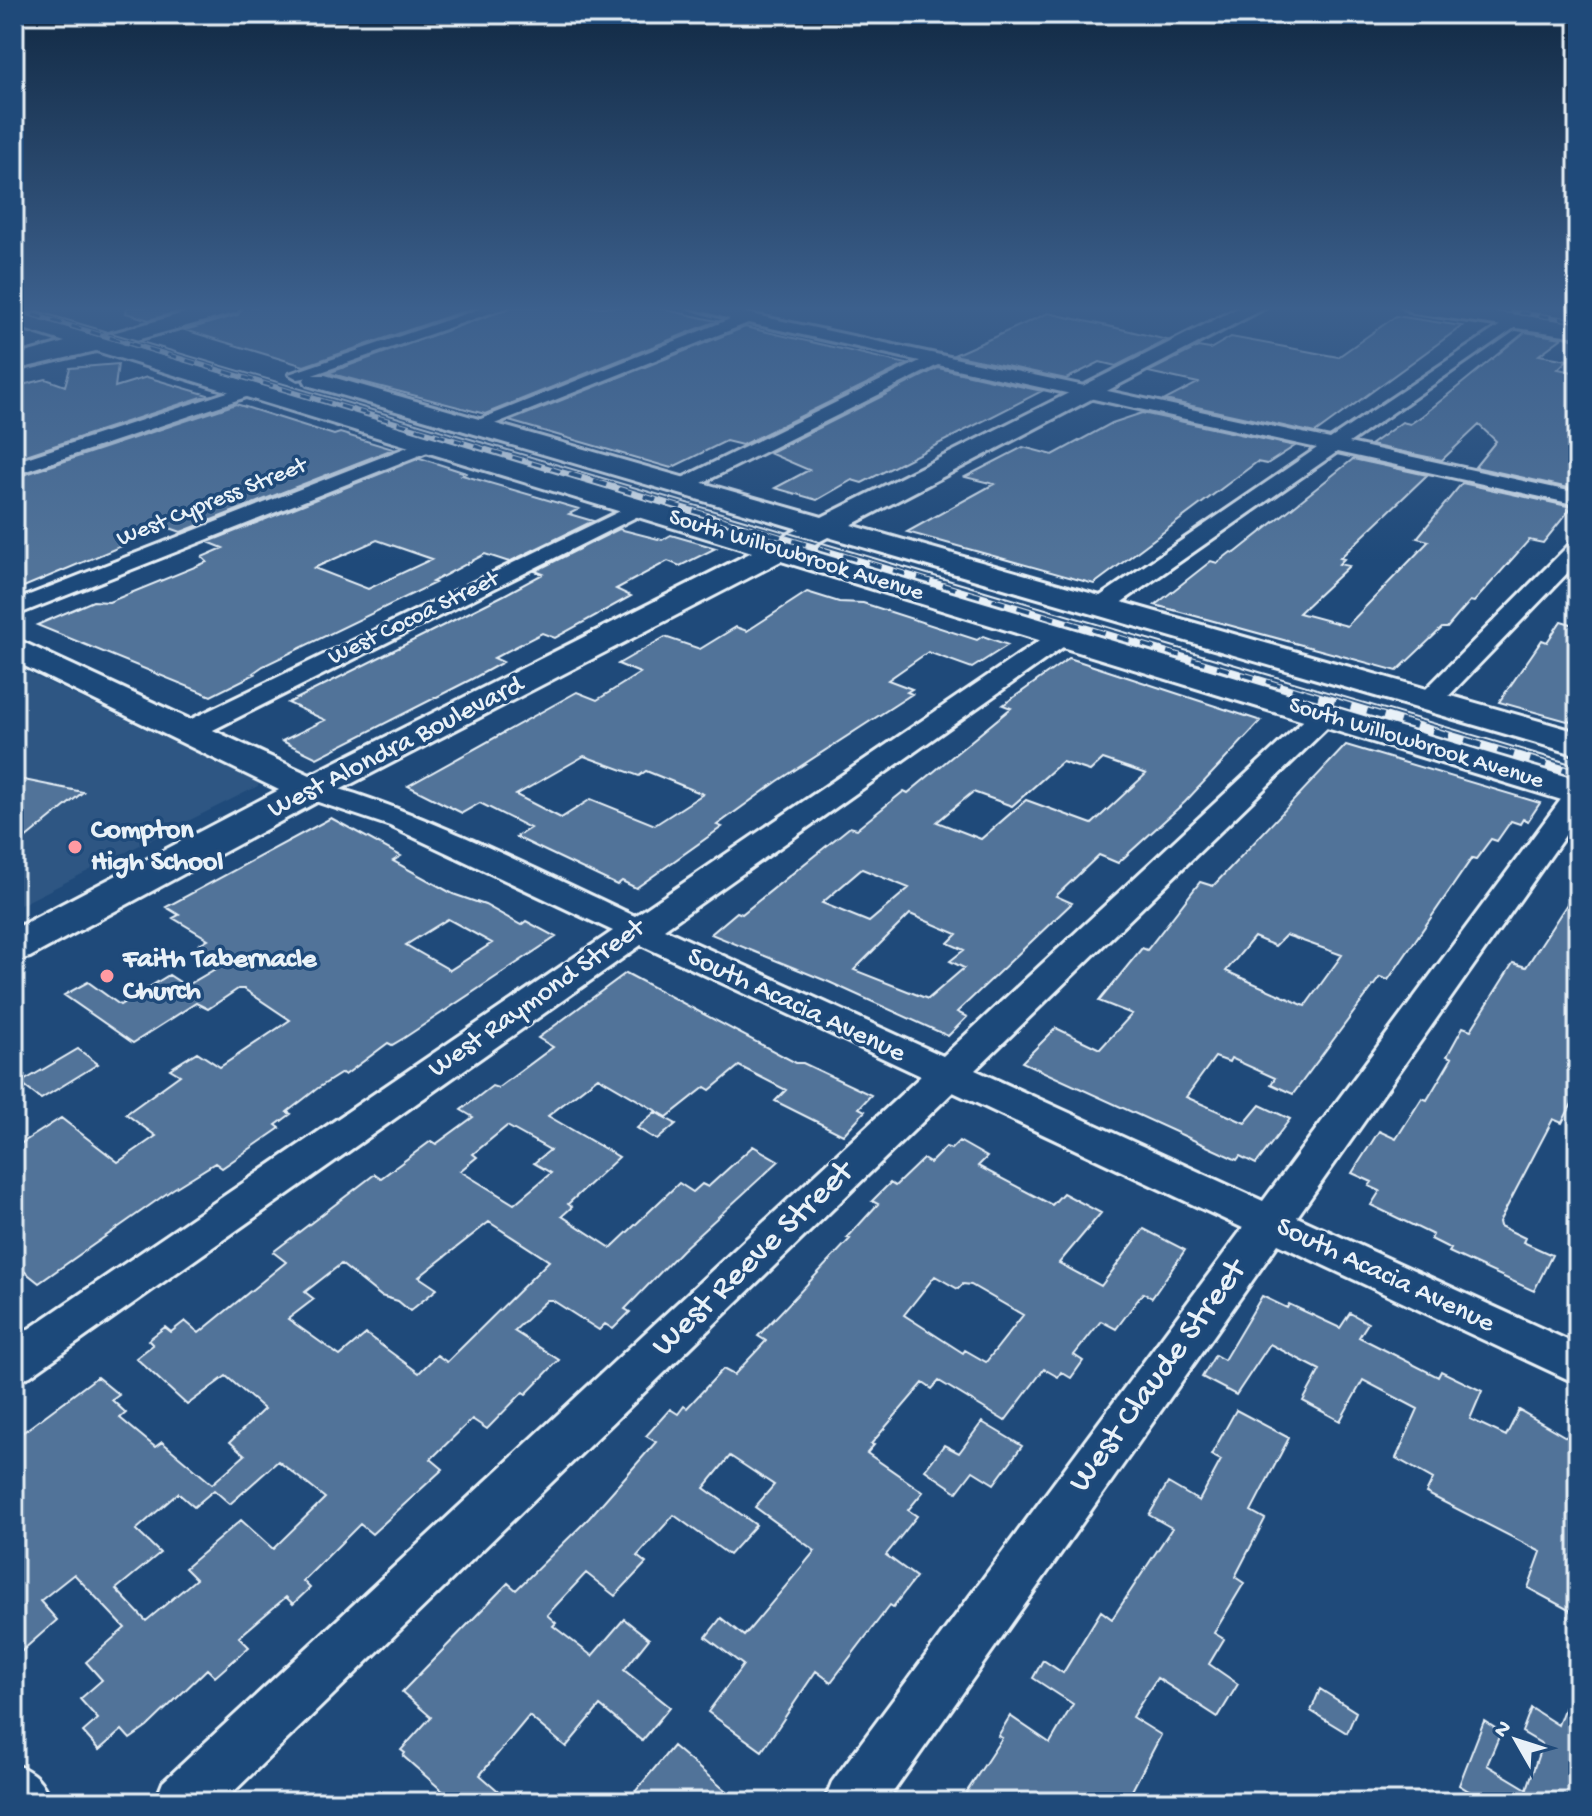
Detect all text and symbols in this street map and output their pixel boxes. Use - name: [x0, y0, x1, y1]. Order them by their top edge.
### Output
- street label: West Cypress Street: [113, 451, 313, 554]
- street label: South Willowbrook Avenue: [665, 503, 928, 609]
- street label: West Cocoa Street: [324, 564, 506, 673]
- street label: West Alondra Boulevard: [263, 668, 532, 827]
- street label: South Willowbrook Avenue: [1285, 691, 1548, 797]
- place label: Compton High School: [91, 815, 223, 880]
- marker: Compton High School: [66, 838, 84, 856]
- street label: West Raymond Street: [423, 911, 653, 1086]
- street label: South Acacia Avenue: [681, 941, 911, 1071]
- place label: Faith Tabernacle Church: [122, 944, 318, 1009]
- marker: Faith Tabernacle Church: [98, 967, 116, 985]
- street label: West Reeve Street: [645, 1151, 865, 1366]
- street label: South Acacia Avenue: [1270, 1211, 1500, 1341]
- street label: West Claude Street: [1061, 1250, 1259, 1501]
- north arrow: [1476, 1700, 1556, 1780]
- text: N: [1489, 1716, 1518, 1744]

